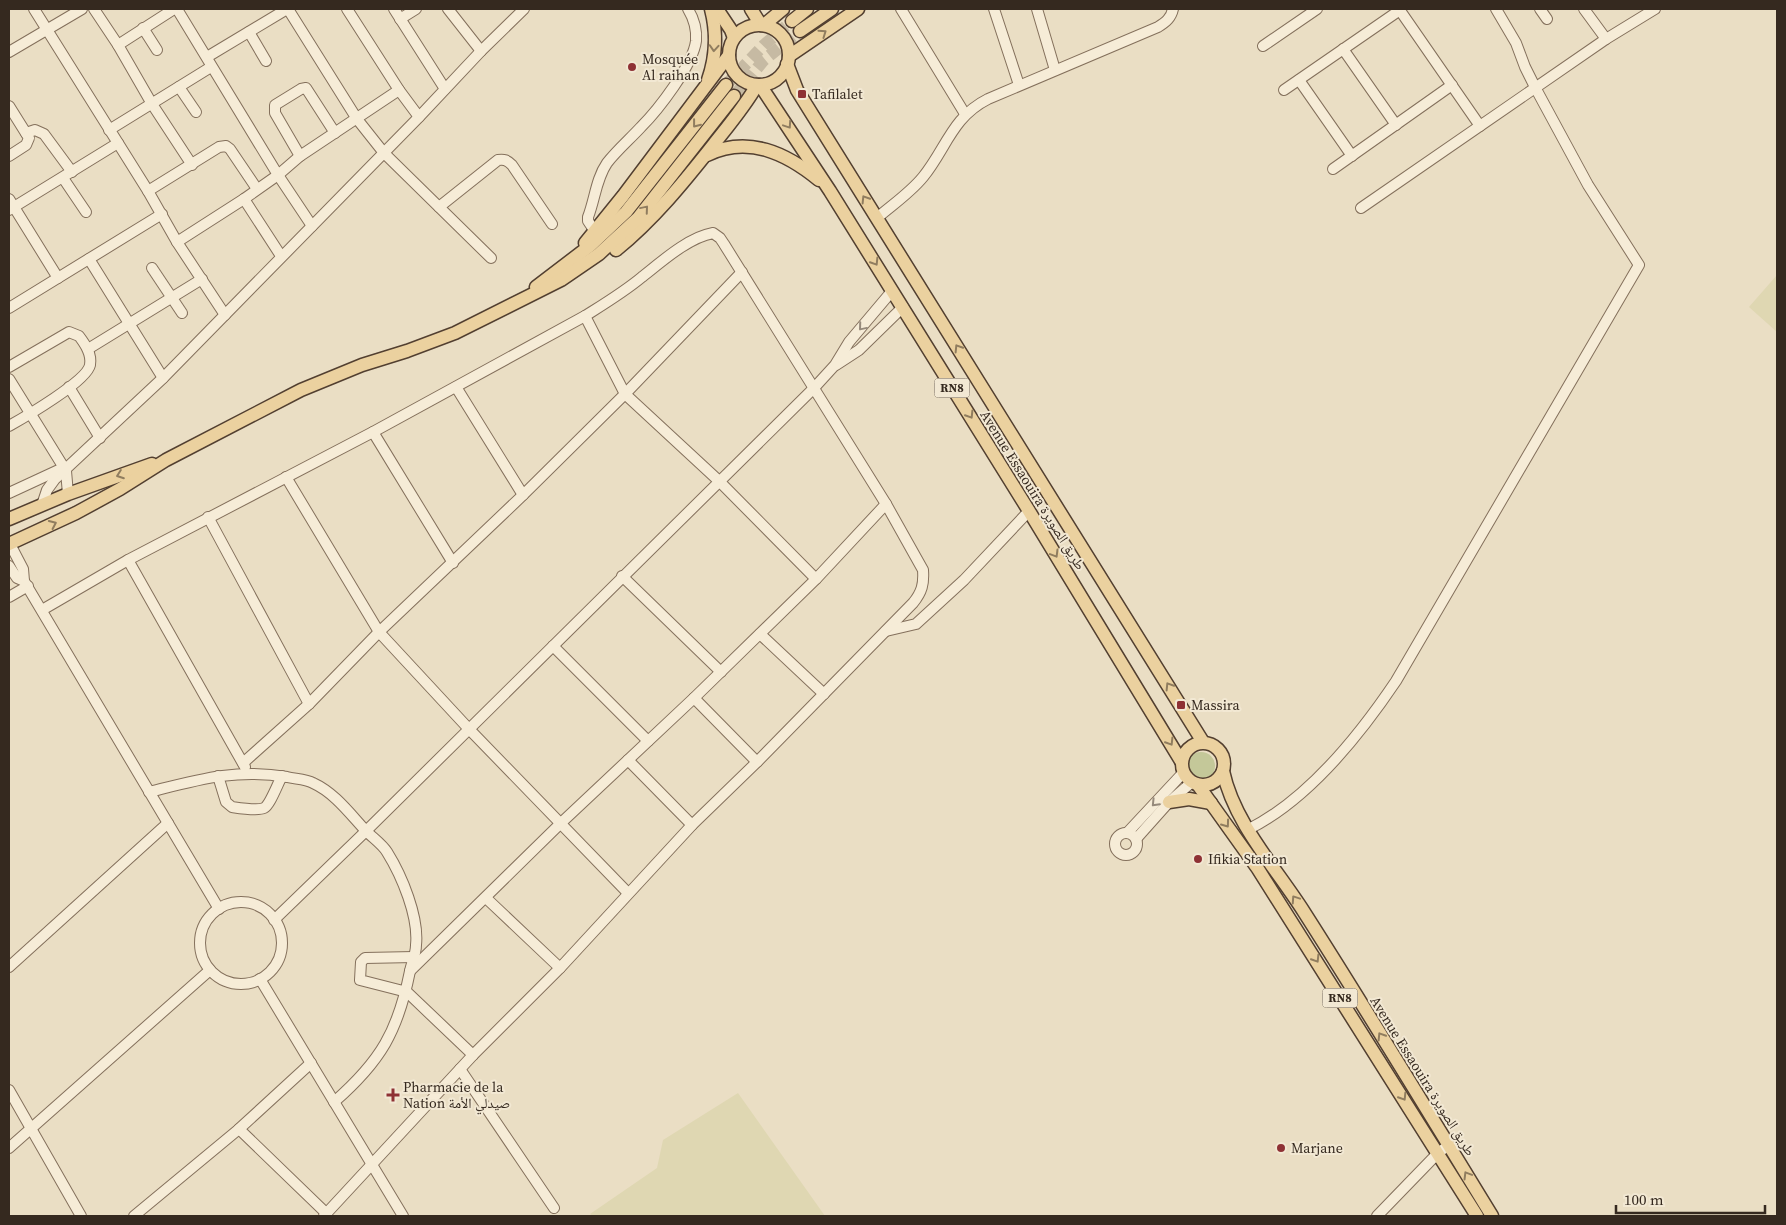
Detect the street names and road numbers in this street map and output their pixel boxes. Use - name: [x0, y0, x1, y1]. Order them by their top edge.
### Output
- road number: RN8: [934, 378, 970, 398]
- street label: Avenue Essaouira طريق الصويرة: [976, 406, 1090, 574]
- road number: RN8: [1322, 988, 1358, 1008]
- street label: Avenue Essaouira طريق الصويرة: [1366, 992, 1480, 1160]

